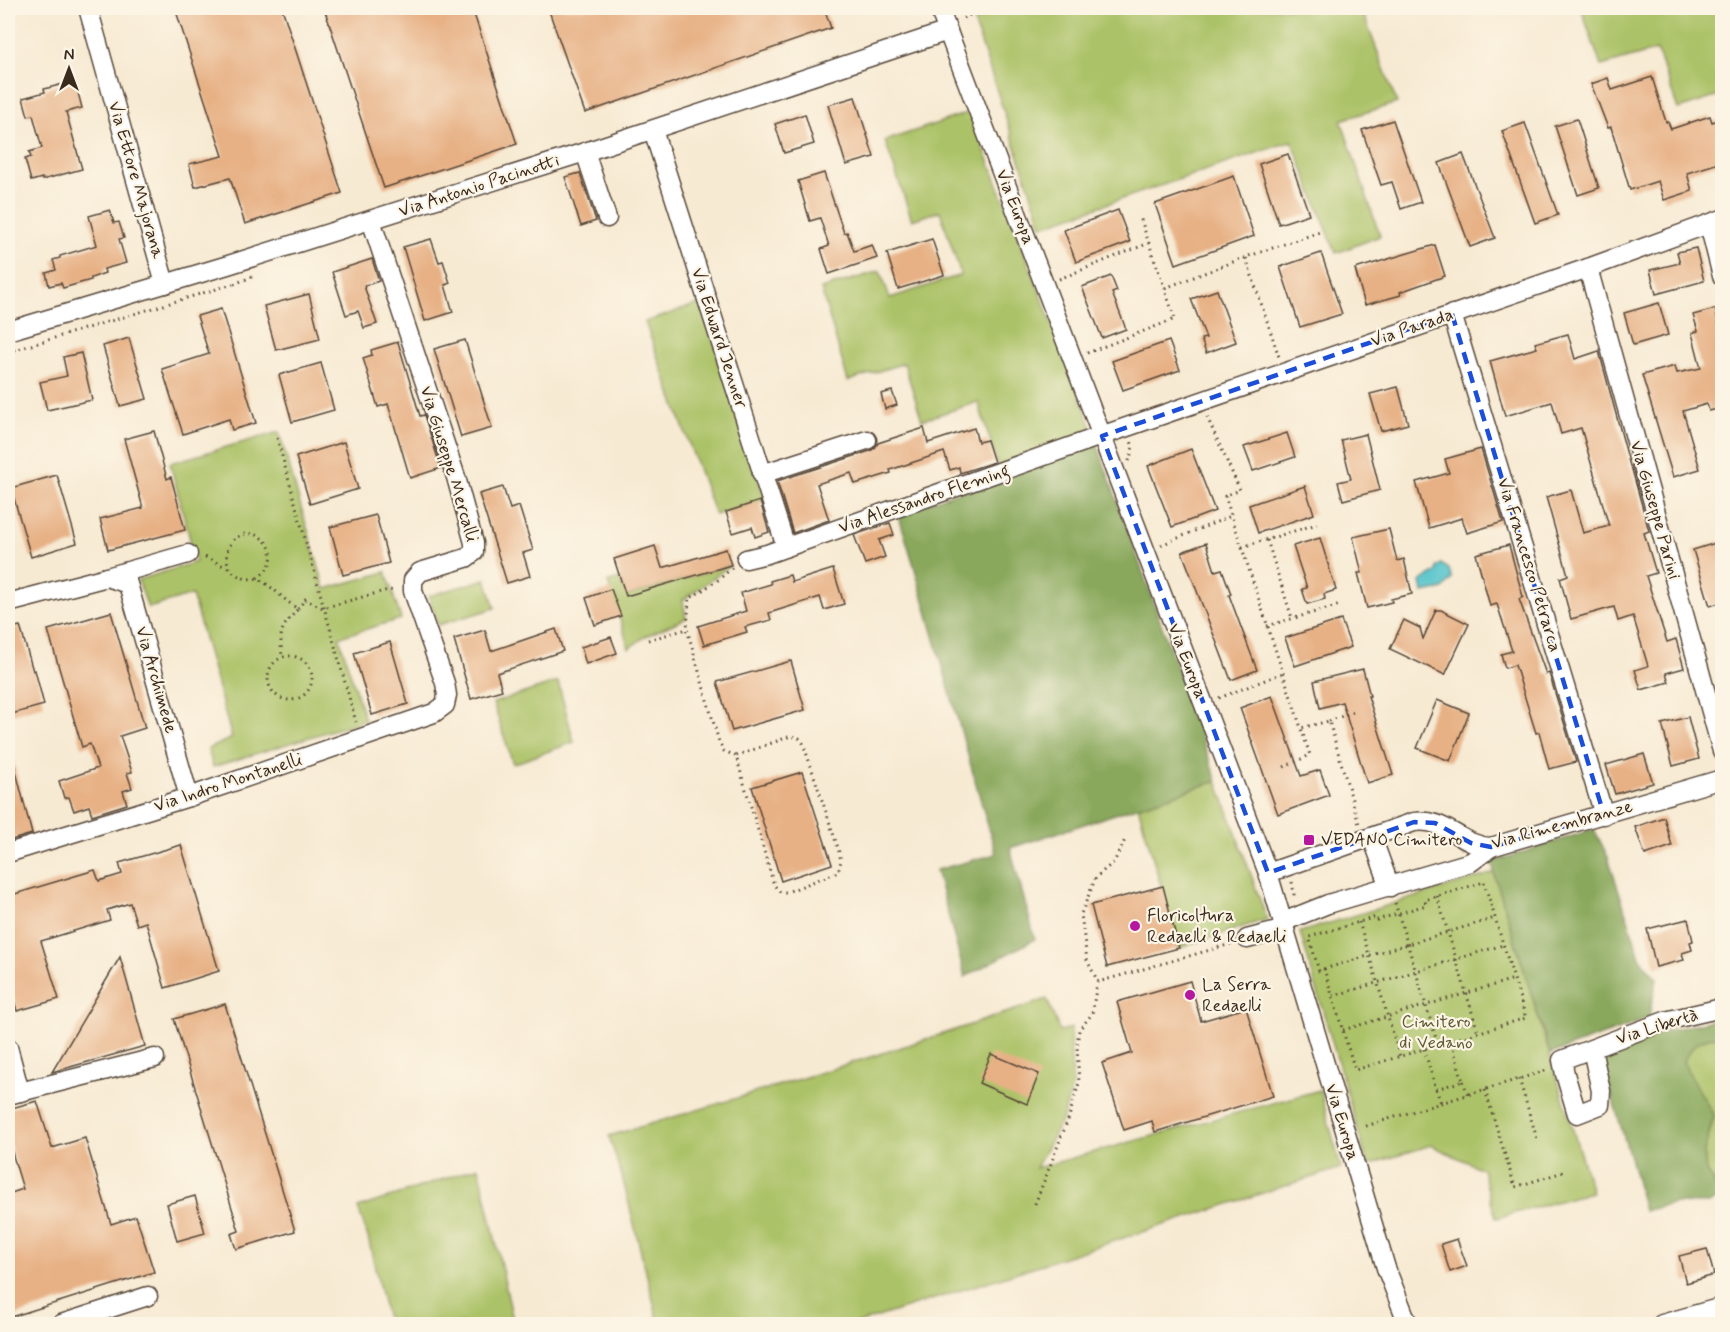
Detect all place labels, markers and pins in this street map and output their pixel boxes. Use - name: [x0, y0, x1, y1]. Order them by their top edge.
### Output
- place label: VEDANO Cimitero: [1321, 828, 1462, 852]
- marker: VEDANO Cimitero: [1302, 833, 1316, 847]
- place label: Floricoltura Redaelli & Redaelli: [1147, 904, 1287, 949]
- marker: Floricoltura Redaelli & Redaelli: [1128, 919, 1142, 933]
- place label: La Serra Redaelli: [1202, 973, 1271, 1018]
- marker: La Serra Redaelli: [1183, 988, 1197, 1002]

